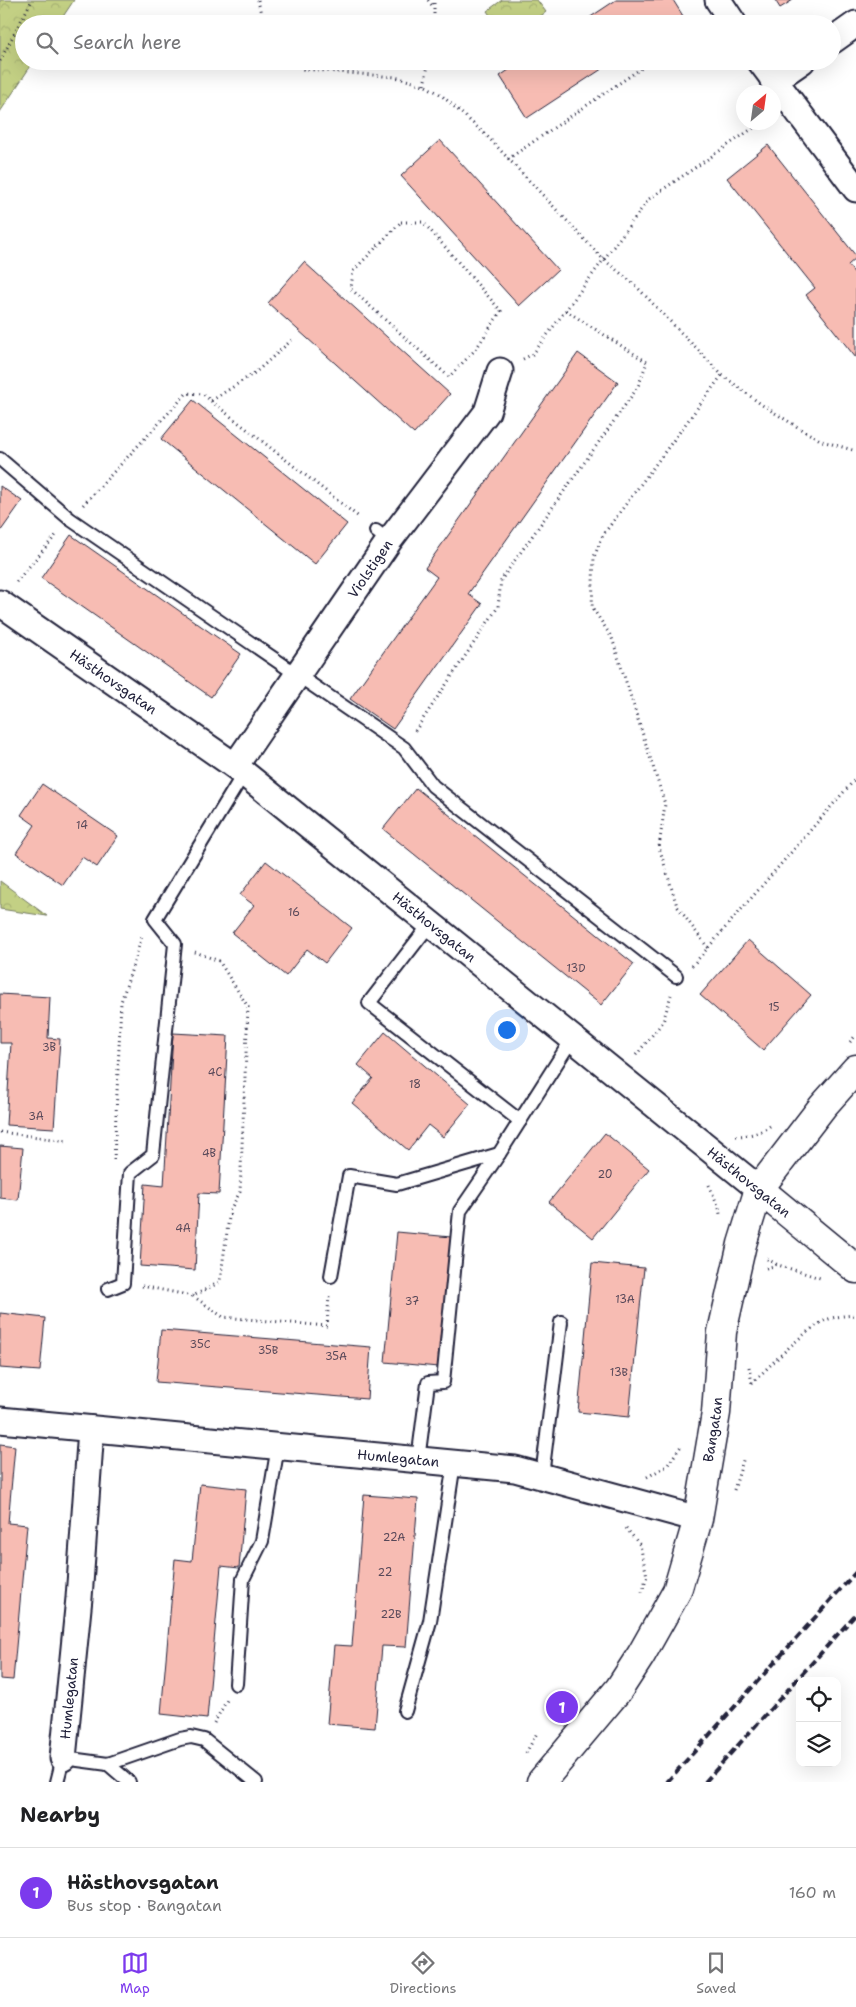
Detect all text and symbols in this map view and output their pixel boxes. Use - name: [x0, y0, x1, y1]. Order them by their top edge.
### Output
- search box: [15, 15, 841, 70]
- icon: search: [33, 29, 61, 57]
- text: Search here: [73, 30, 182, 55]
- north arrow: [736, 85, 781, 130]
- street label: Violstigen: [344, 536, 397, 602]
- street label: Hästhovsgatan: [66, 645, 161, 718]
- house number: 14: [76, 818, 88, 833]
- street label: Hästhovsgatan: [389, 888, 480, 966]
- house number: 16: [288, 905, 300, 920]
- house number: 13D: [567, 961, 585, 976]
- house number: 15: [768, 1000, 780, 1015]
- your location: [494, 1017, 520, 1043]
- house number: 3B: [42, 1040, 57, 1055]
- house number: 4C: [208, 1065, 222, 1080]
- house number: 18: [409, 1077, 421, 1092]
- house number: 3A: [28, 1109, 44, 1124]
- street label: Hästhovsgatan: [704, 1143, 795, 1221]
- house number: 4B: [202, 1146, 217, 1161]
- house number: 20: [597, 1167, 613, 1182]
- house number: 4A: [175, 1221, 191, 1236]
- house number: 13A: [615, 1292, 635, 1307]
- house number: 37: [405, 1294, 420, 1309]
- house number: 35C: [190, 1337, 211, 1352]
- house number: 35B: [258, 1343, 279, 1358]
- house number: 35A: [325, 1349, 347, 1364]
- house number: 13B: [610, 1365, 629, 1380]
- street label: Bangatan: [699, 1396, 726, 1463]
- street label: Humlegatan: [356, 1445, 440, 1471]
- house number: 22A: [383, 1530, 405, 1545]
- house number: 22: [378, 1565, 392, 1580]
- house number: 22B: [380, 1607, 402, 1622]
- street label: Humlegatan: [56, 1656, 82, 1740]
- map controls: [796, 1677, 841, 1767]
- button: locate: [796, 1677, 841, 1722]
- pin: 1: [546, 1688, 578, 1726]
- button: layers: [796, 1722, 841, 1767]
- text: Nearby: [20, 1801, 100, 1829]
- text: Hästhovsgatan: [67, 1870, 219, 1895]
- text: 1: [32, 1882, 40, 1903]
- text: 160 m: [789, 1882, 836, 1903]
- text: Bus stop · Bangatan: [67, 1895, 222, 1916]
- tab: Map: [120, 1949, 150, 1997]
- tab: Directions: [390, 1949, 456, 1997]
- tab: Saved: [696, 1949, 736, 1997]

